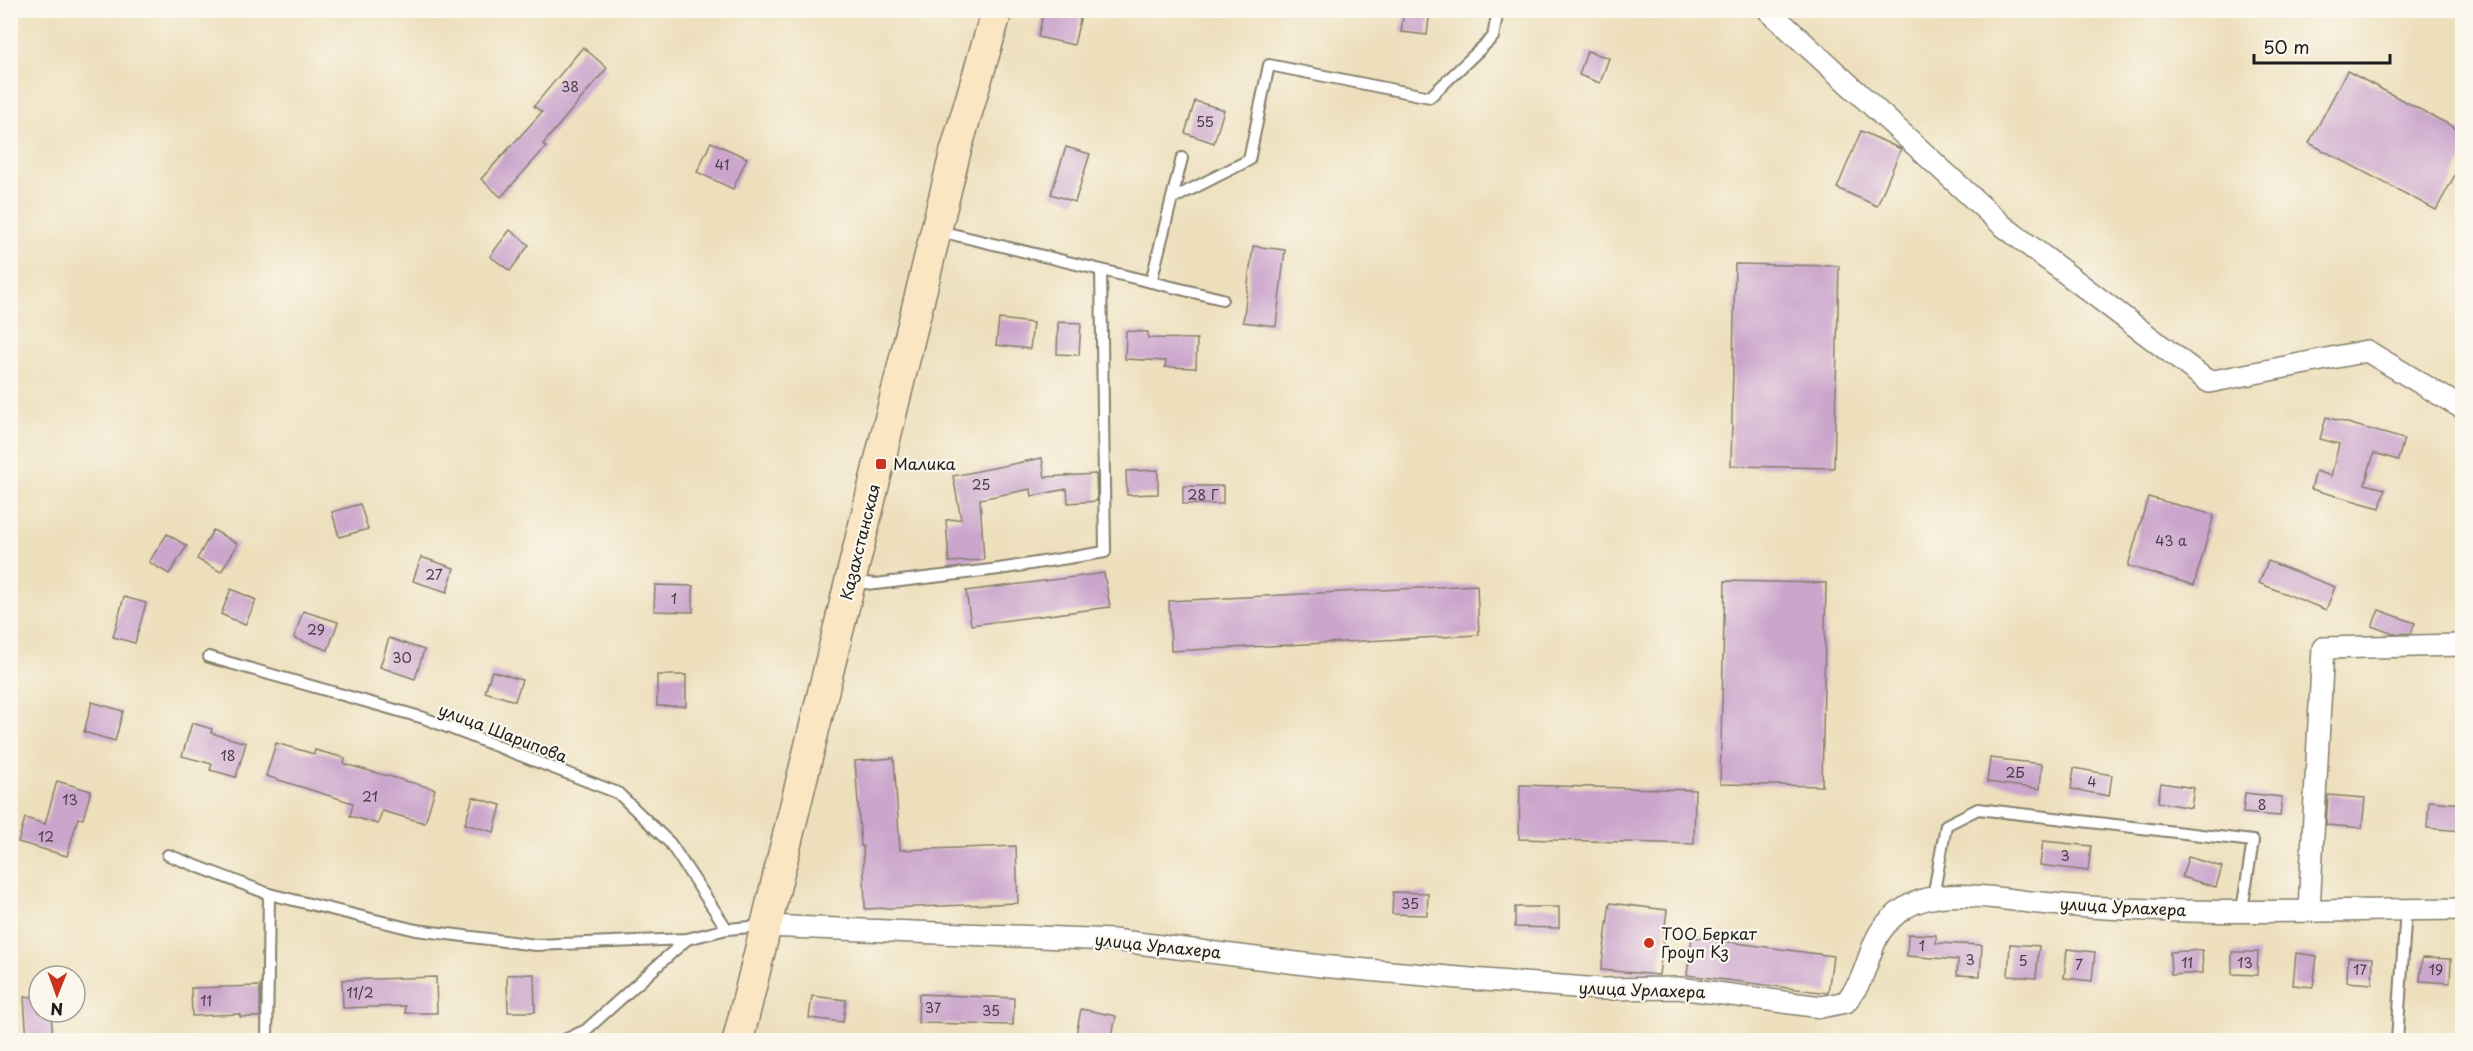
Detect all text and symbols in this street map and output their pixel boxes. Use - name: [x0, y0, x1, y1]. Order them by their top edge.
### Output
- scale bar: [2254, 27, 2390, 65]
- text: 50 m: [2263, 33, 2310, 60]
- house number: 38: [561, 76, 579, 97]
- house number: 55: [1196, 111, 1214, 132]
- house number: 41: [715, 154, 729, 175]
- place label: Малика: [893, 451, 956, 475]
- marker: Малика: [874, 457, 888, 471]
- house number: 25: [972, 474, 990, 495]
- street label: Казахстанская: [833, 481, 885, 602]
- house number: 28 Г: [1188, 484, 1219, 505]
- house number: 43 а: [2155, 530, 2187, 551]
- house number: 27: [425, 564, 443, 585]
- house number: 1: [671, 588, 677, 609]
- house number: 29: [307, 619, 325, 640]
- house number: 30: [392, 647, 412, 668]
- street label: улица Шарипова: [436, 696, 571, 768]
- house number: 18: [220, 745, 236, 766]
- house number: 2Б: [2005, 762, 2025, 783]
- house number: 4: [2087, 771, 2097, 792]
- house number: 21: [362, 786, 378, 807]
- house number: 13: [62, 789, 78, 810]
- house number: 8: [2258, 794, 2266, 815]
- house number: 12: [38, 826, 54, 847]
- house number: 3: [2060, 845, 2070, 866]
- street label: улица Урлахера: [2059, 891, 2187, 921]
- house number: 35: [1401, 893, 1419, 914]
- place label: ТОО Беркат Гроуп Кз: [1661, 921, 1758, 963]
- street label: улица Урлахера: [1094, 926, 1222, 964]
- house number: 1: [1919, 935, 1925, 956]
- marker: ТОО Беркат Гроуп Кз: [1642, 936, 1656, 950]
- house number: 3: [1965, 949, 1975, 970]
- house number: 5: [2018, 950, 2028, 971]
- house number: 11: [2181, 952, 2193, 973]
- house number: 13: [2237, 952, 2253, 973]
- house number: 7: [2075, 954, 2083, 975]
- house number: 17: [2353, 959, 2367, 980]
- house number: 19: [2429, 959, 2443, 980]
- north arrow: [27, 964, 87, 1024]
- street label: улица Урлахера: [1578, 975, 1706, 1003]
- house number: 11/2: [346, 982, 374, 1003]
- house number: 11: [200, 990, 212, 1011]
- house number: 37: [925, 997, 942, 1018]
- text: N: [50, 998, 63, 1022]
- house number: 35: [982, 1000, 1000, 1021]

